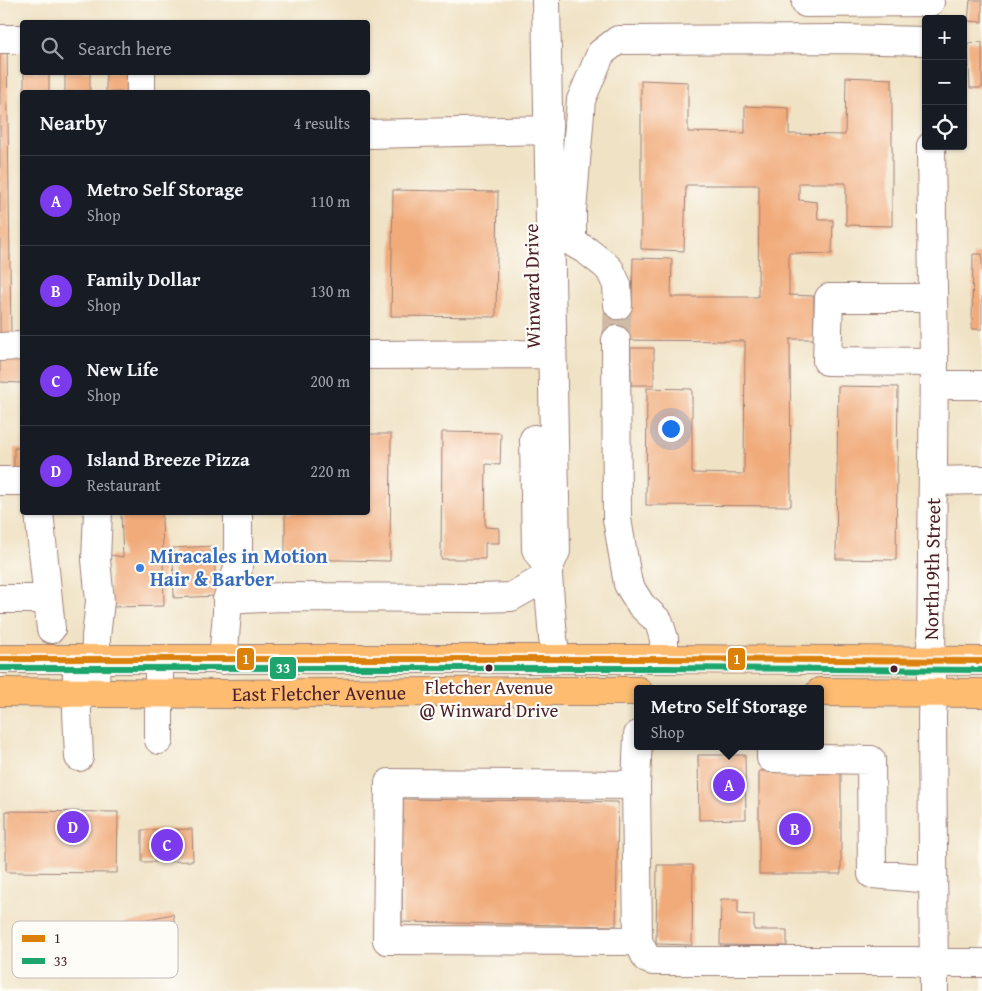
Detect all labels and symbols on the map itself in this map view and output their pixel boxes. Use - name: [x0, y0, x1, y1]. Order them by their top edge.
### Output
- street label: Winward Drive: [516, 223, 547, 349]
- your location: [658, 416, 684, 442]
- street label: North19th Street: [916, 498, 947, 640]
- place label: Miracales in Motion Hair & Barber: [150, 541, 328, 593]
- marker: Miracales in Motion Hair & Barber: [134, 562, 146, 574]
- line badge: 1: [236, 647, 255, 671]
- line badge: 1: [727, 647, 746, 671]
- text: 1: [242, 649, 250, 669]
- text: 1: [733, 649, 741, 669]
- line badge: 33: [269, 656, 297, 680]
- text: 33: [276, 658, 290, 678]
- marker: Fletcher Avenue @ Winward Drive: [484, 663, 494, 673]
- unlabelled marker: [889, 664, 899, 674]
- place label: Fletcher Avenue @ Winward Drive: [420, 673, 559, 724]
- street label: East Fletcher Avenue: [232, 677, 406, 708]
- pin: A: [713, 766, 745, 804]
- pin: D: [57, 808, 89, 846]
- pin: B: [779, 810, 811, 848]
- pin: C: [151, 826, 183, 864]
- legend: [12, 921, 178, 978]
- text: 1: [54, 928, 61, 948]
- text: 33: [54, 951, 67, 971]

